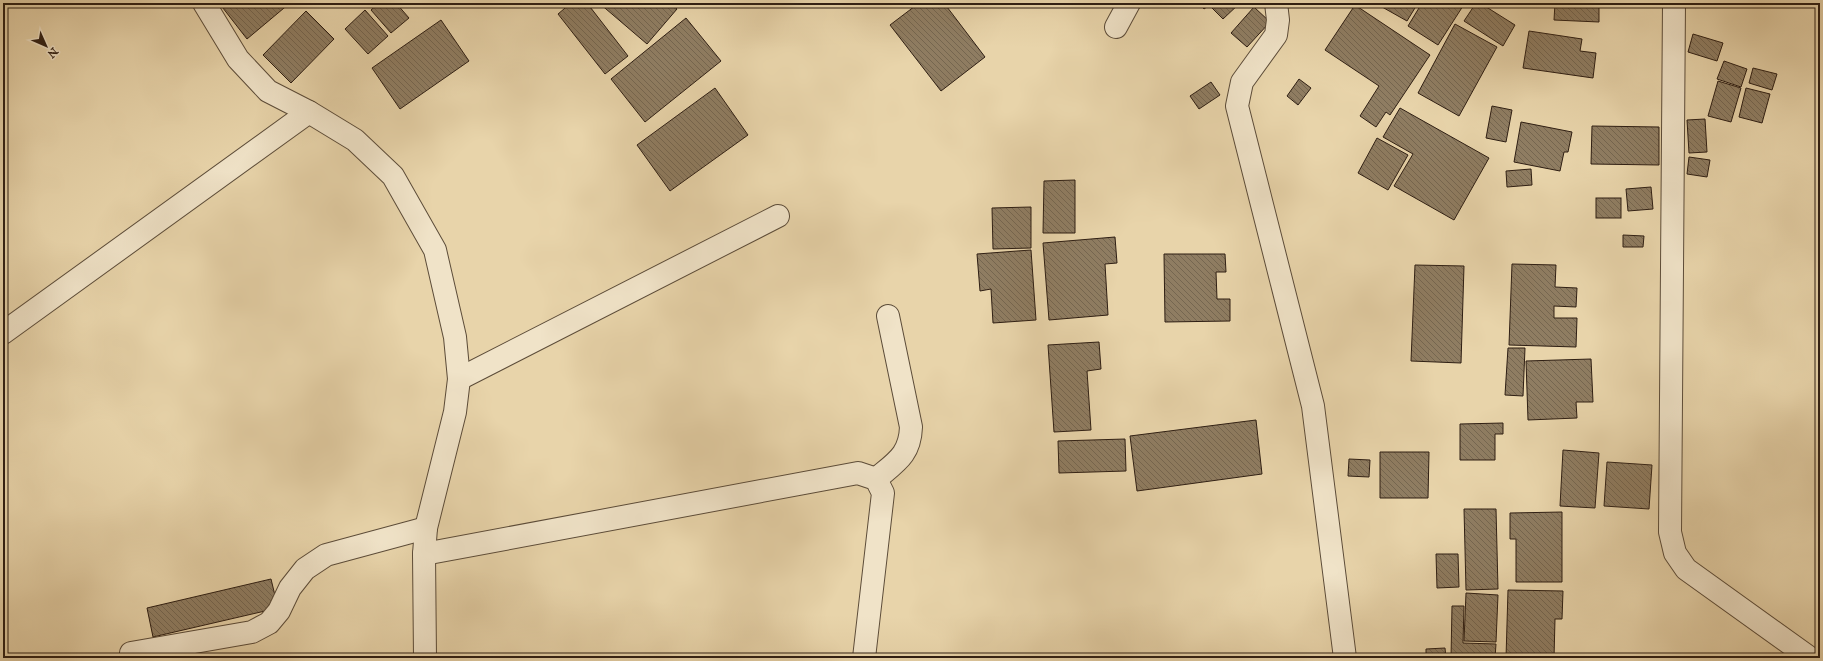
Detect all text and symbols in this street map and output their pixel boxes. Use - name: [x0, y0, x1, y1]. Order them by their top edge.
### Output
- north arrow: [26, 26, 66, 66]
- text: N: [44, 43, 61, 61]

